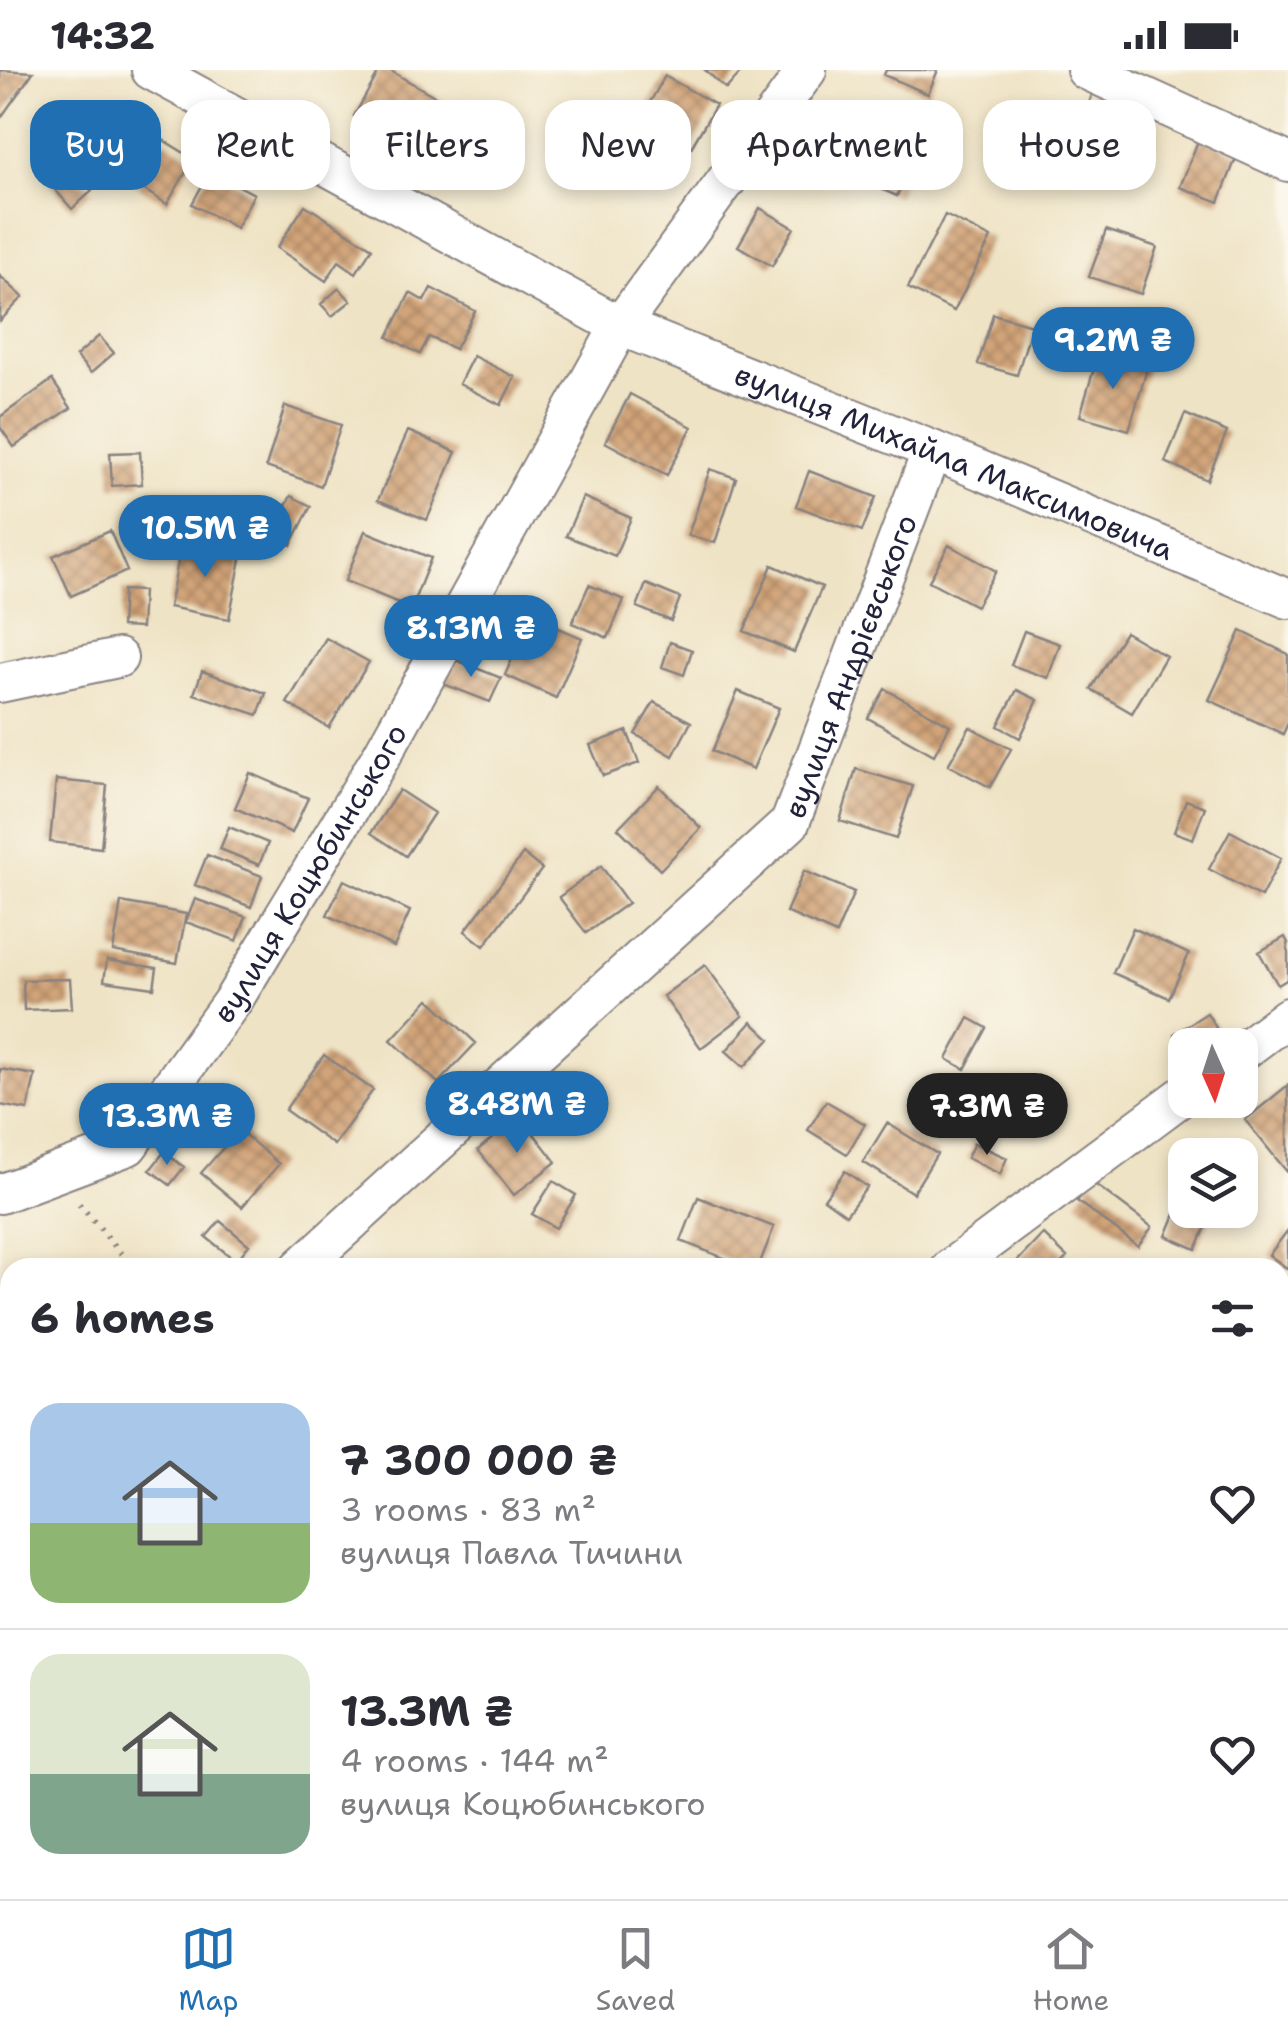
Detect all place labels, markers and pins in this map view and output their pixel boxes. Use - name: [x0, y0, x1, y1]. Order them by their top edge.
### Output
- pin: 9.2M ₴: [1032, 307, 1194, 392]
- pin: 10.5M ₴: [113, 495, 297, 580]
- pin: 8.13M ₴: [379, 595, 563, 680]
- pin: 8.48M ₴: [425, 1071, 609, 1156]
- pin: 7.3M ₴: [906, 1073, 1068, 1158]
- pin: 13.3M ₴: [75, 1083, 259, 1168]

